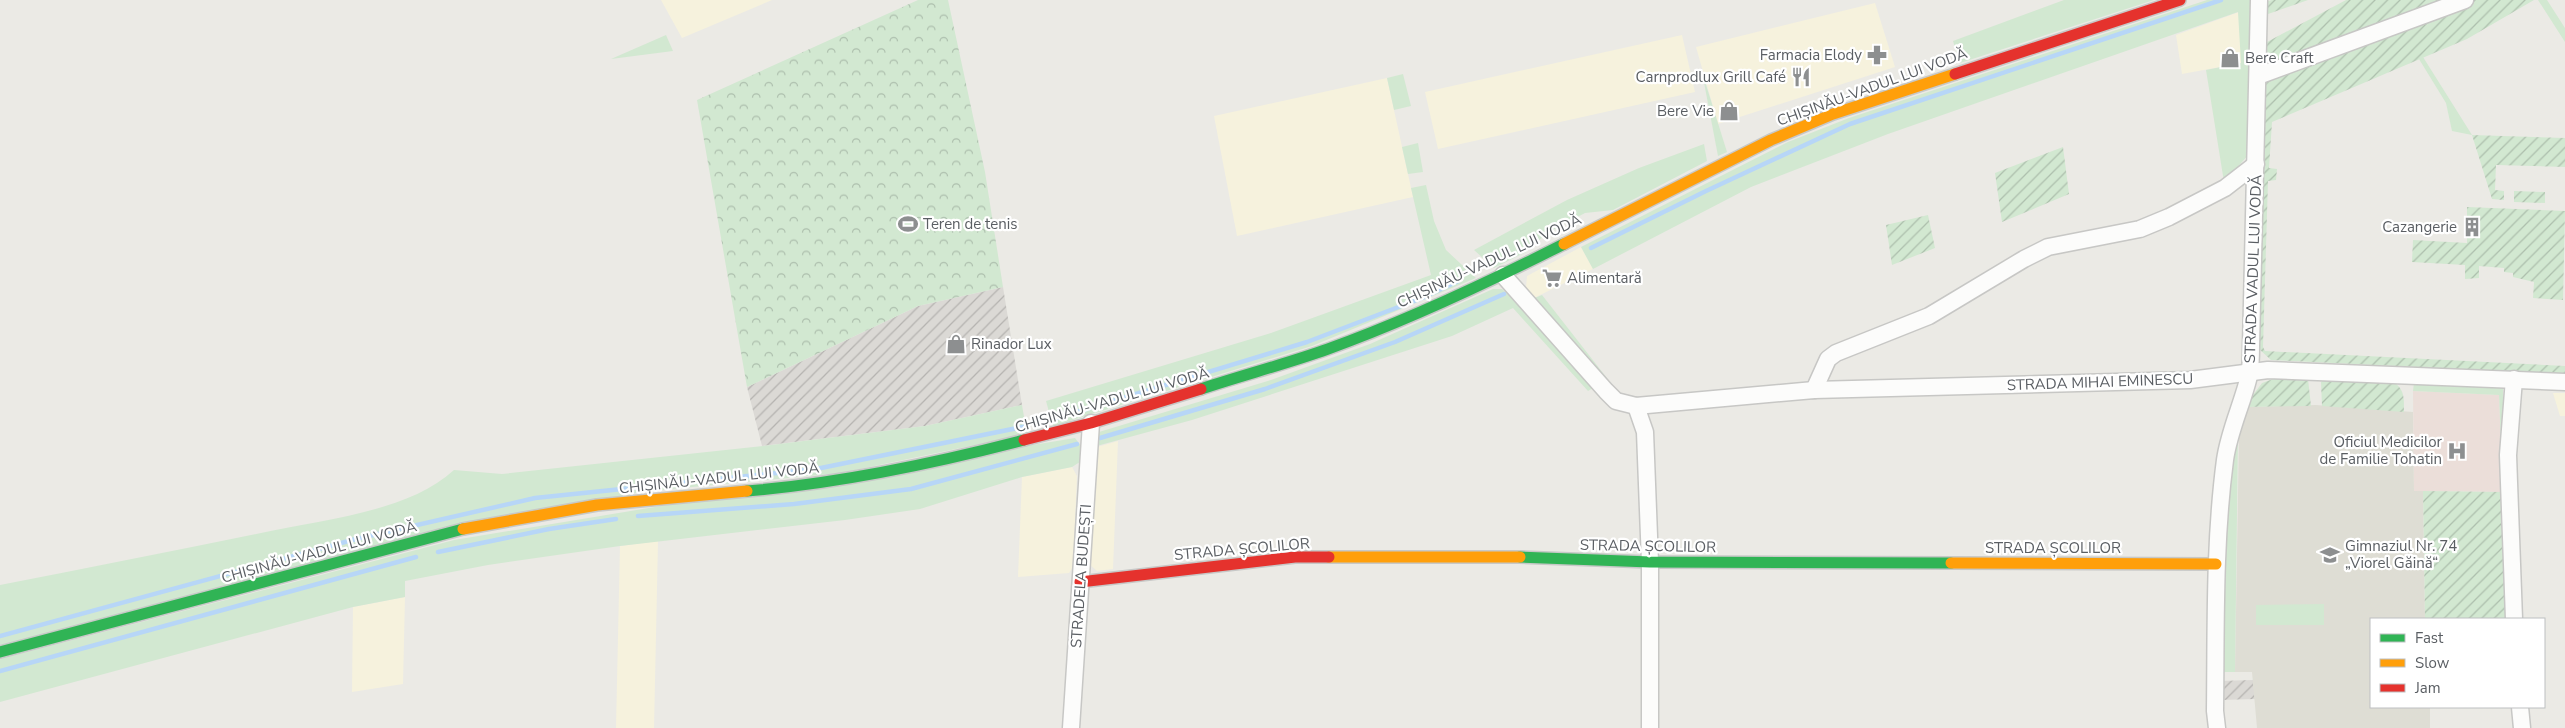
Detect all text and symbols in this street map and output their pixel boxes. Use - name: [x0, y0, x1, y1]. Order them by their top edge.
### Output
- street label: CHIȘINĂU-VADUL LUI VODĂ: [1774, 43, 1970, 131]
- pharmacy icon: Farmacia Elody: [1866, 44, 1888, 66]
- place label: Farmacia Elody: [1760, 45, 1862, 65]
- shop icon: Bere Craft: [2219, 47, 2241, 69]
- place label: Bere Craft: [2245, 48, 2314, 68]
- restaurant icon: Carnprodlux Grill Café: [1790, 66, 1812, 88]
- place label: Carnprodlux Grill Café: [1636, 67, 1786, 87]
- shop icon: Bere Vie: [1718, 100, 1740, 122]
- place label: Bere Vie: [1657, 101, 1714, 121]
- street label: STRADA VADUL LUI VODĂ: [2240, 174, 2266, 364]
- street label: CHIȘINĂU-VADUL LUI VODĂ: [1394, 209, 1584, 313]
- sports icon: Teren de tenis: [897, 213, 919, 235]
- place label: Teren de tenis: [923, 214, 1017, 234]
- building icon: Cazangerie: [2461, 216, 2483, 238]
- place label: Cazangerie: [2382, 217, 2457, 237]
- supermarket icon: Alimentară: [1541, 267, 1563, 289]
- place label: Alimentară: [1567, 268, 1642, 288]
- shop icon: Rinador Lux: [945, 333, 967, 355]
- place label: Rinador Lux: [971, 334, 1052, 354]
- street label: CHIȘINĂU-VADUL LUI VODĂ: [1012, 363, 1212, 437]
- street label: STRADA MIHAI EMINESCU: [2006, 369, 2194, 395]
- place label: Oficiul Medicilor de Familie Tohatin: [2320, 432, 2443, 469]
- hospital icon: Oficiul Medicilor de Familie Tohatin: [2446, 440, 2468, 462]
- street label: CHIȘINĂU-VADUL LUI VODĂ: [618, 458, 820, 498]
- street label: STRADELA BUDEȘTI: [1066, 503, 1096, 649]
- street label: CHIȘINĂU-VADUL LUI VODĂ: [219, 516, 419, 588]
- street label: STRADA ȘCOLILOR: [1173, 533, 1311, 565]
- street label: STRADA ȘCOLILOR: [1580, 535, 1716, 557]
- place label: Gimnaziul Nr. 74 „Viorel Găină“: [2345, 536, 2457, 573]
- street label: STRADA ȘCOLILOR: [1985, 538, 2121, 558]
- school or university icon: Gimnaziul Nr. 74 „Viorel Găină“: [2319, 544, 2341, 566]
- legend: [2370, 618, 2545, 708]
- text: Fast: [2415, 628, 2444, 648]
- text: Slow: [2415, 653, 2450, 673]
- text: Jam: [2414, 678, 2441, 698]

